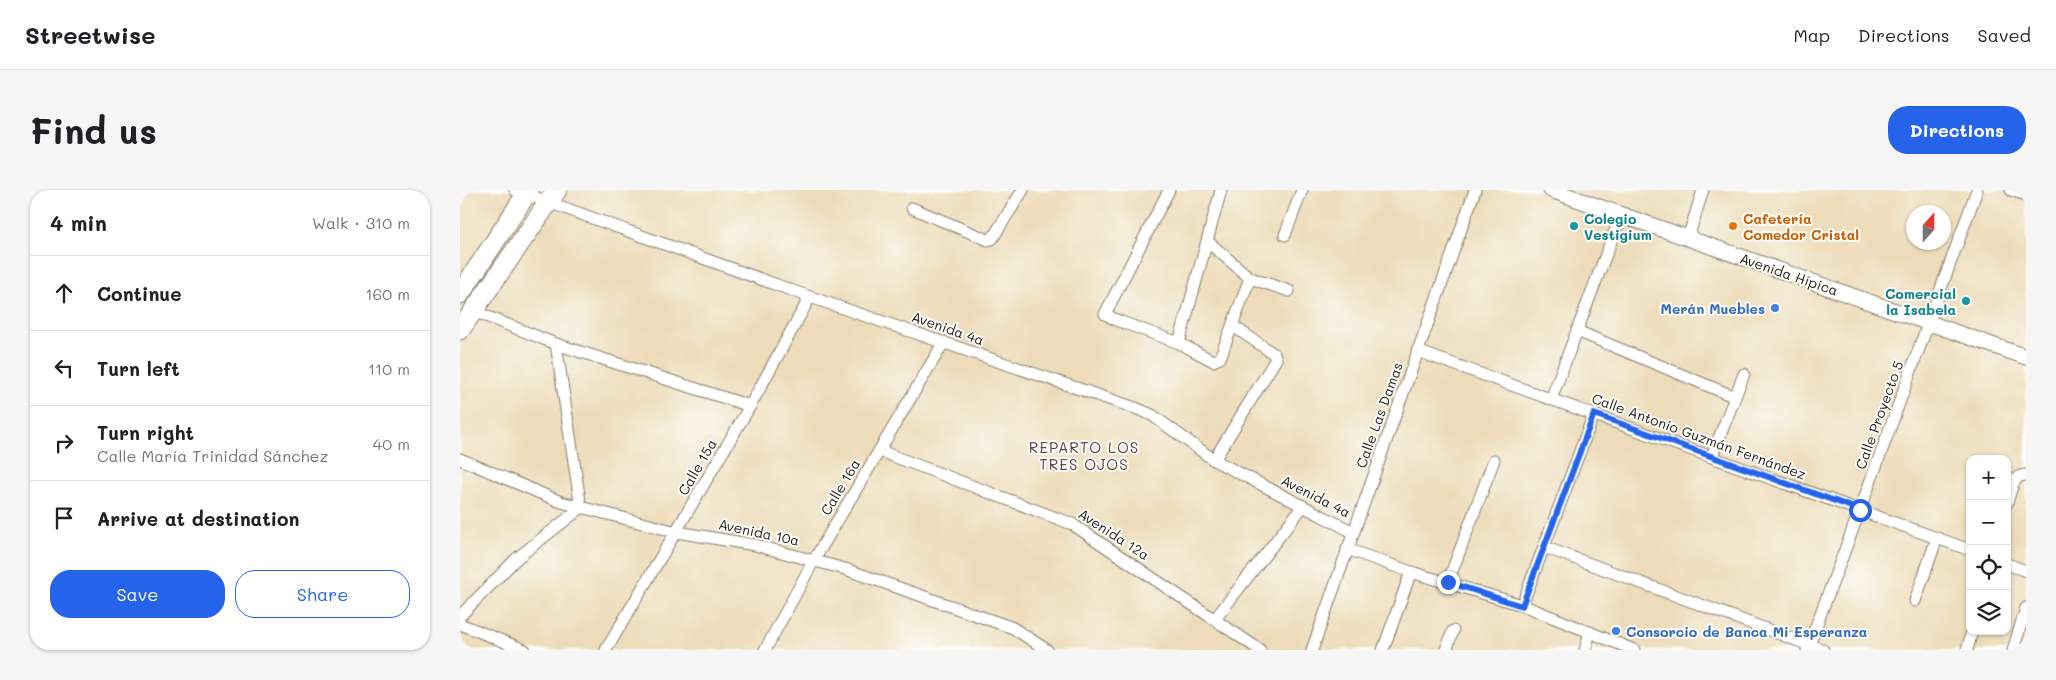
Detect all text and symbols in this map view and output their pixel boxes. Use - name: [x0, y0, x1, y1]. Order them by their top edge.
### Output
- text: Streetwise: [25, 19, 155, 50]
- text: Map: [1793, 23, 1830, 47]
- text: Directions: [1858, 23, 1950, 47]
- text: Saved: [1978, 23, 2031, 47]
- button: Directions: [1888, 106, 2026, 154]
- text: Find us: [30, 107, 157, 153]
- north arrow: [1906, 205, 1951, 250]
- text: 4 min: [50, 209, 107, 236]
- place label: Colegio Vestigium: [1584, 209, 1652, 244]
- place label: Cafetería Comedor Cristal: [1743, 209, 1859, 244]
- text: Walk · 310 m: [312, 212, 410, 233]
- marker: Colegio Vestigium: [1568, 220, 1580, 232]
- marker: Cafetería Comedor Cristal: [1727, 220, 1739, 232]
- street label: Avenida Hípica: [1737, 248, 1841, 300]
- icon: ahead: [50, 279, 78, 307]
- text: Continue: [97, 281, 182, 306]
- text: 160 m: [365, 283, 410, 304]
- place label: Comercial la Isabela: [1885, 284, 1956, 319]
- marker: Comercial la Isabela: [1960, 295, 1972, 307]
- place label: Merán Muebles: [1661, 299, 1765, 318]
- marker: Merán Muebles: [1769, 302, 1781, 314]
- street label: Avenida 4a: [909, 307, 987, 349]
- icon: left: [50, 354, 78, 382]
- text: Turn left: [97, 356, 180, 381]
- text: 110 m: [368, 358, 410, 379]
- street label: Calle Proyecto 5: [1851, 358, 1907, 472]
- street label: Calle Las Damas: [1351, 359, 1407, 471]
- street label: Calle Antonio Guzmán Fernández: [1589, 388, 1809, 484]
- text: Turn right: [97, 420, 194, 445]
- icon: right: [50, 429, 78, 457]
- text: 40 m: [373, 433, 410, 454]
- street label: Calle 15a: [673, 435, 721, 499]
- district label: REPARTO LOS TRES OJOS: [1029, 437, 1139, 474]
- text: Calle María Trinidad Sánchez: [97, 445, 328, 466]
- street label: Calle 16a: [816, 455, 864, 519]
- map controls: [1966, 455, 2011, 635]
- button: +: [1966, 455, 2011, 500]
- street label: Avenida 4a: [1278, 470, 1354, 522]
- route start: [1849, 499, 1872, 522]
- button: −: [1966, 500, 2011, 545]
- icon: arrive: [50, 504, 78, 532]
- street label: Avenida 12a: [1075, 504, 1153, 564]
- text: Arrive at destination: [97, 506, 300, 531]
- street label: Avenida 10a: [717, 514, 801, 550]
- button: locate: [1966, 545, 2011, 590]
- button: Save: [50, 570, 225, 618]
- button: Share: [235, 570, 410, 618]
- route end: [1437, 571, 1460, 594]
- button: layers: [1966, 590, 2011, 635]
- place label: Consorcio de Banca Mi Esperanza: [1626, 622, 1868, 641]
- marker: Consorcio de Banca Mi Esperanza: [1610, 625, 1622, 637]

